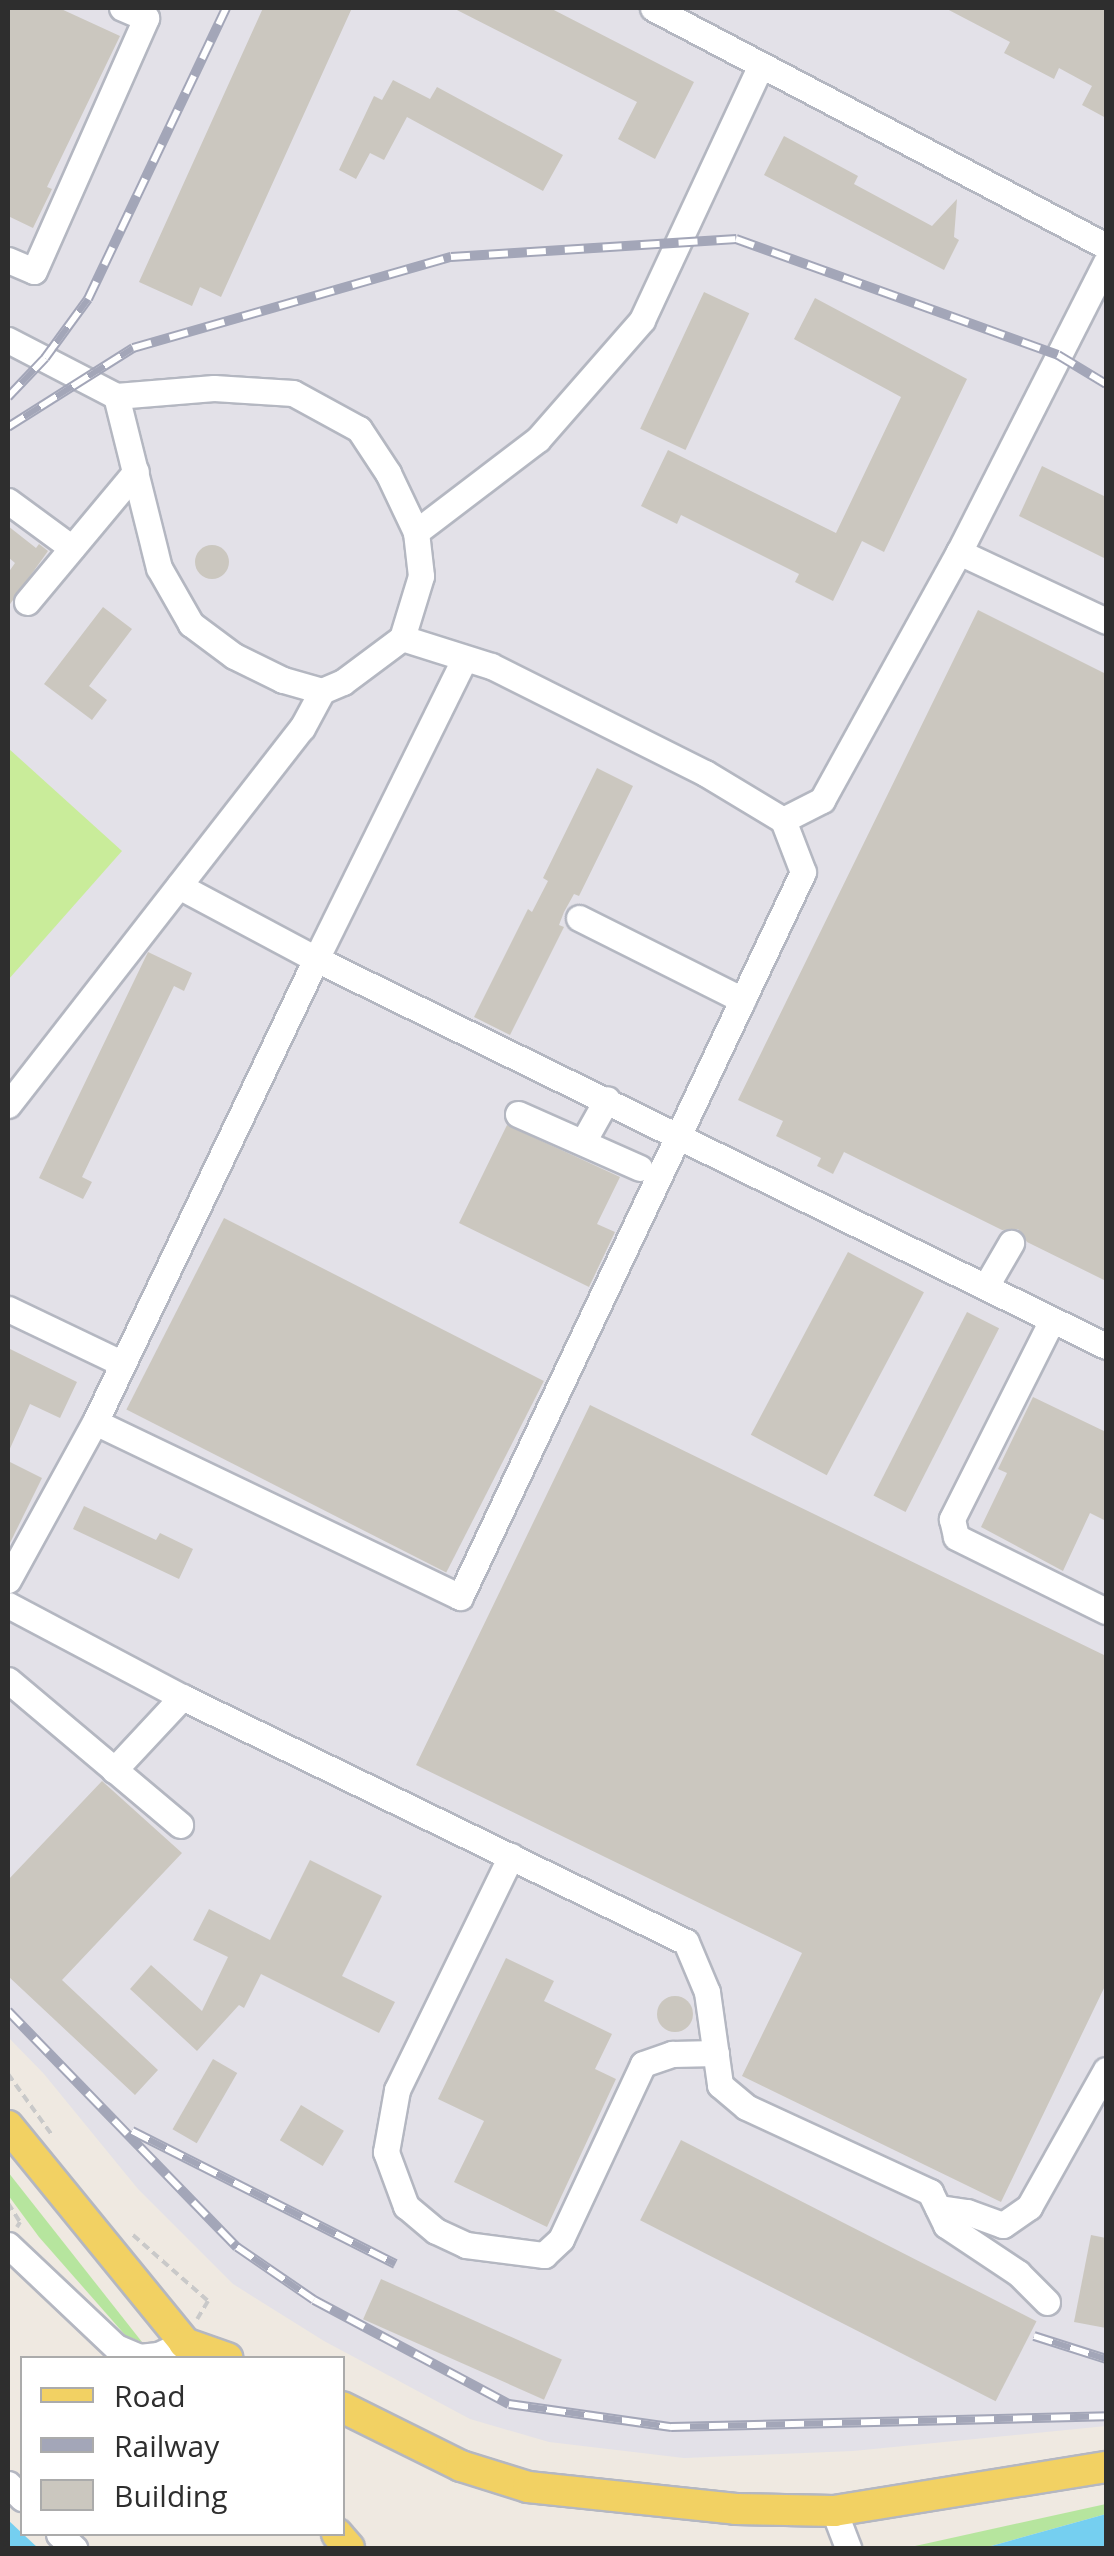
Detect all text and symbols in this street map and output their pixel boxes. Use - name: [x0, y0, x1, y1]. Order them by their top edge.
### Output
- legend: [20, 2356, 345, 2536]
- text: Road: [114, 2375, 186, 2416]
- text: Railway: [114, 2425, 219, 2466]
- text: Building: [114, 2475, 228, 2516]

